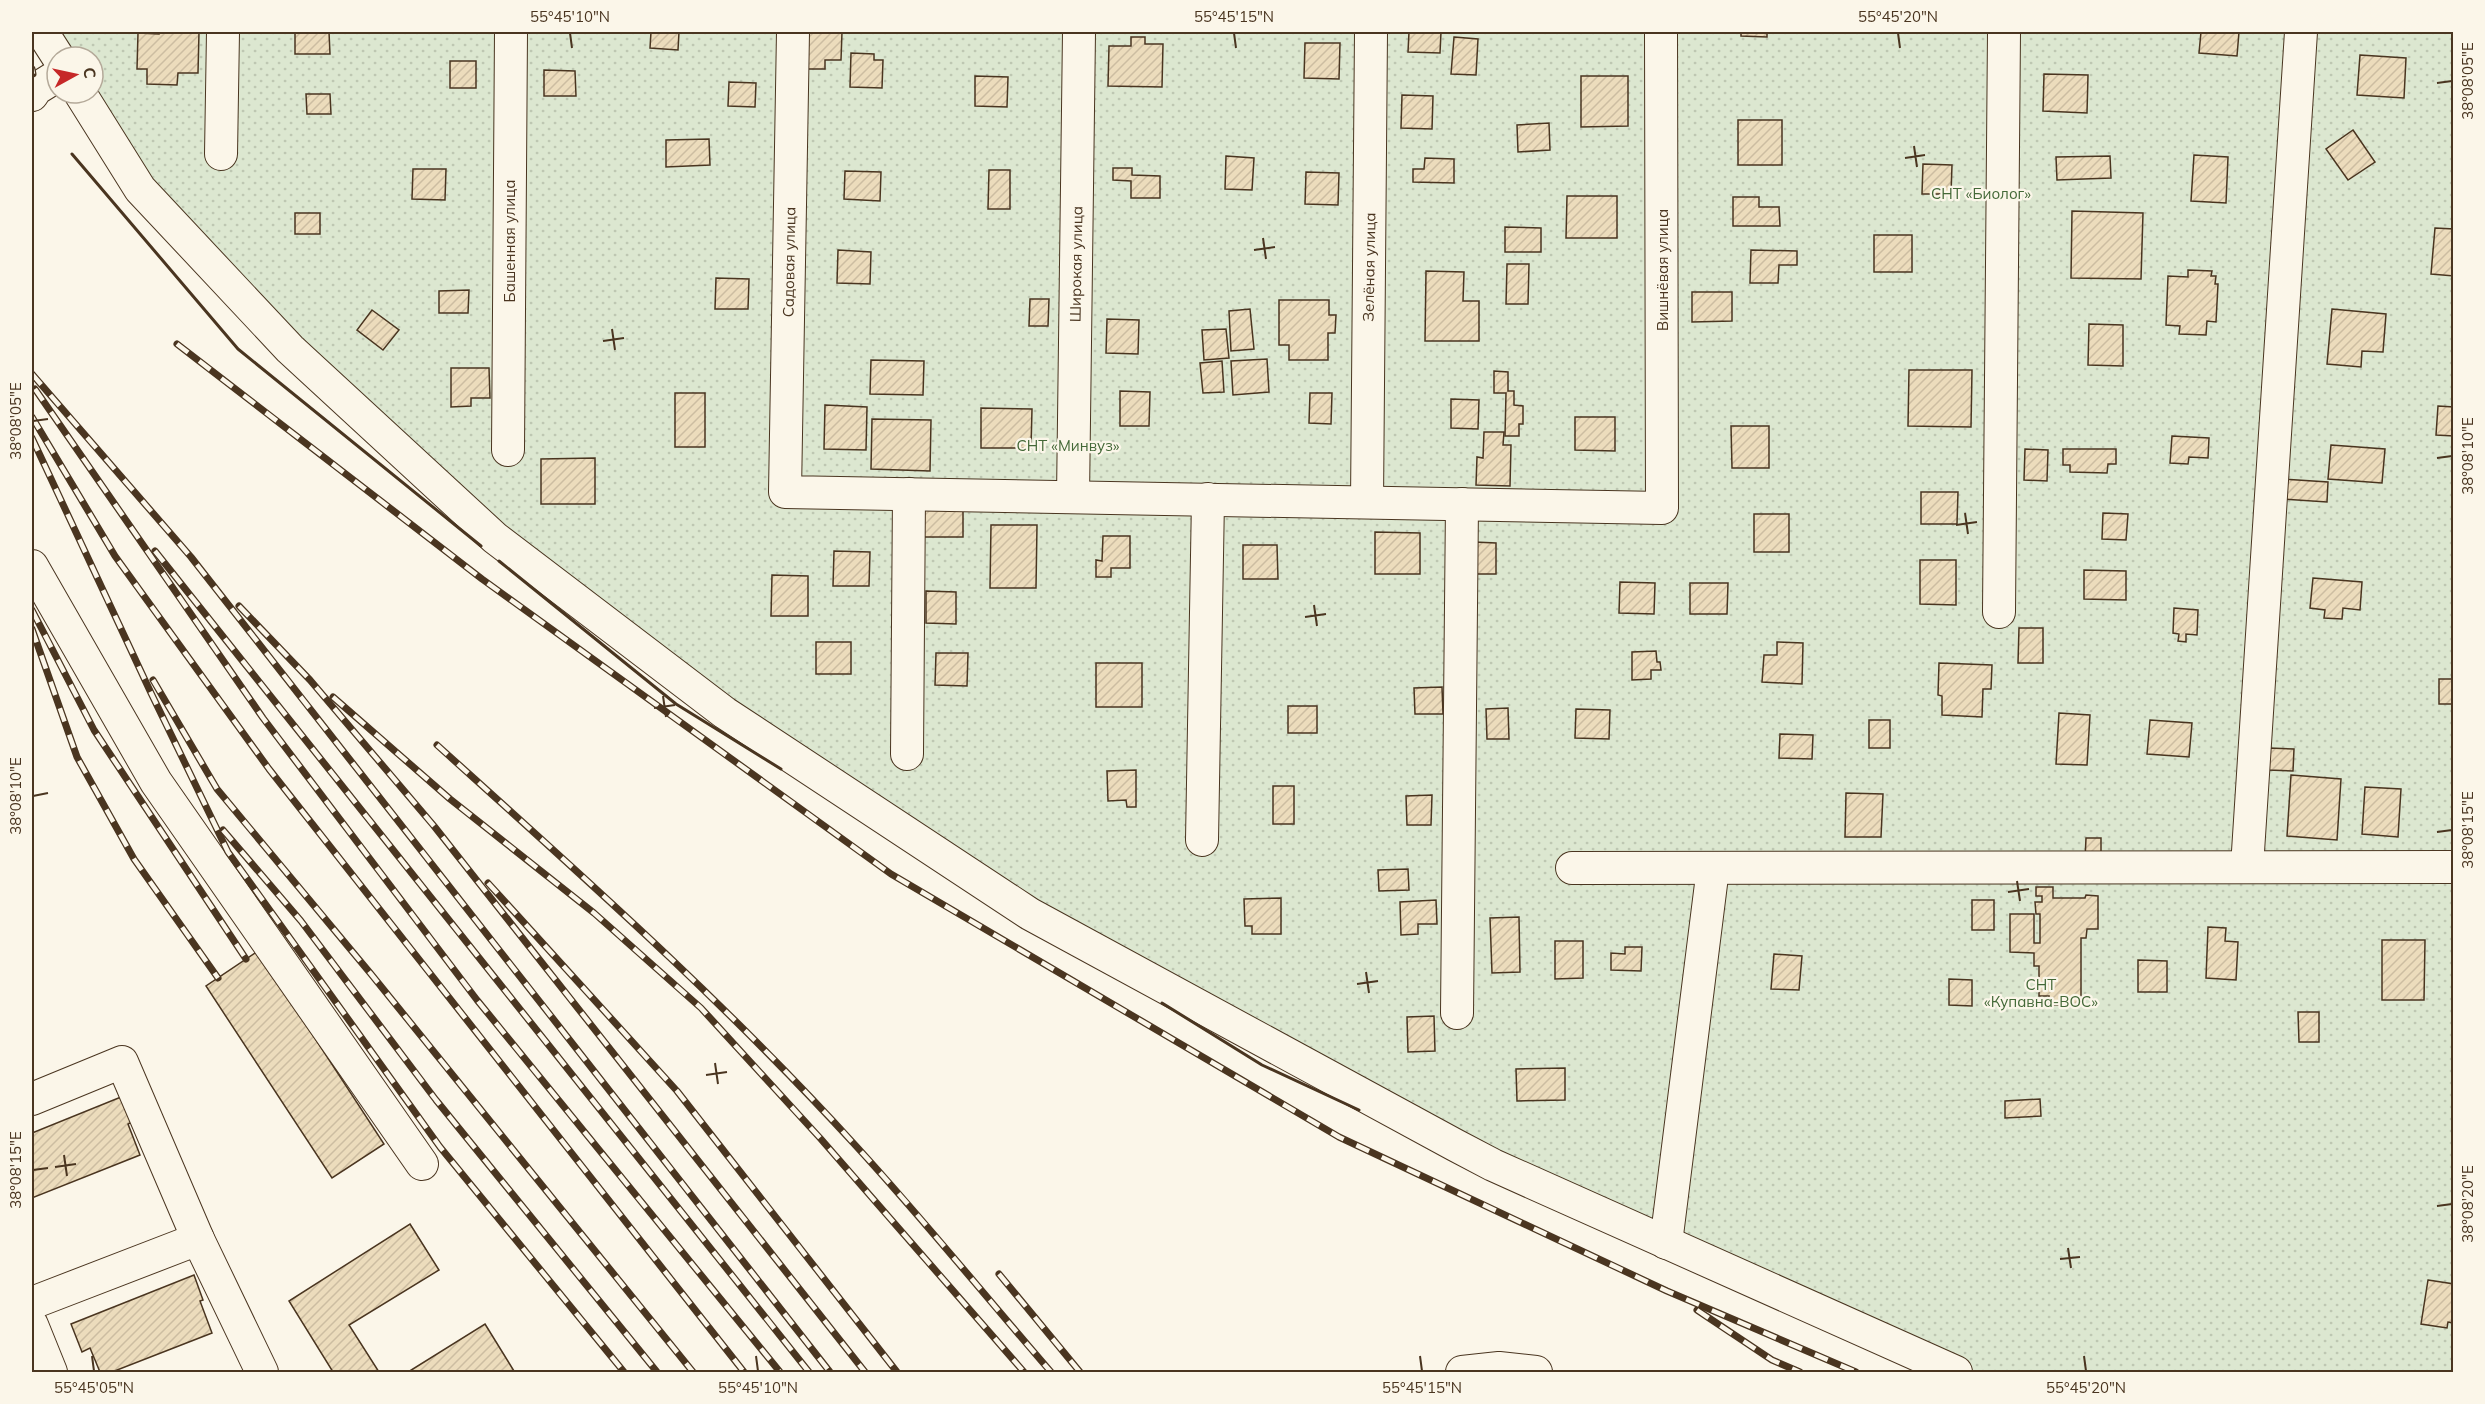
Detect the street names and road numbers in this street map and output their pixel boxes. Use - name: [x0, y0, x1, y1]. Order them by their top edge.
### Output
- street label: Башенная улица: [500, 180, 519, 302]
- street label: Широкая улица: [1065, 206, 1087, 322]
- street label: Садовая улица: [779, 207, 799, 317]
- street label: Вишнёвая улица: [1653, 209, 1672, 331]
- street label: Зелёная улица: [1359, 212, 1379, 322]

